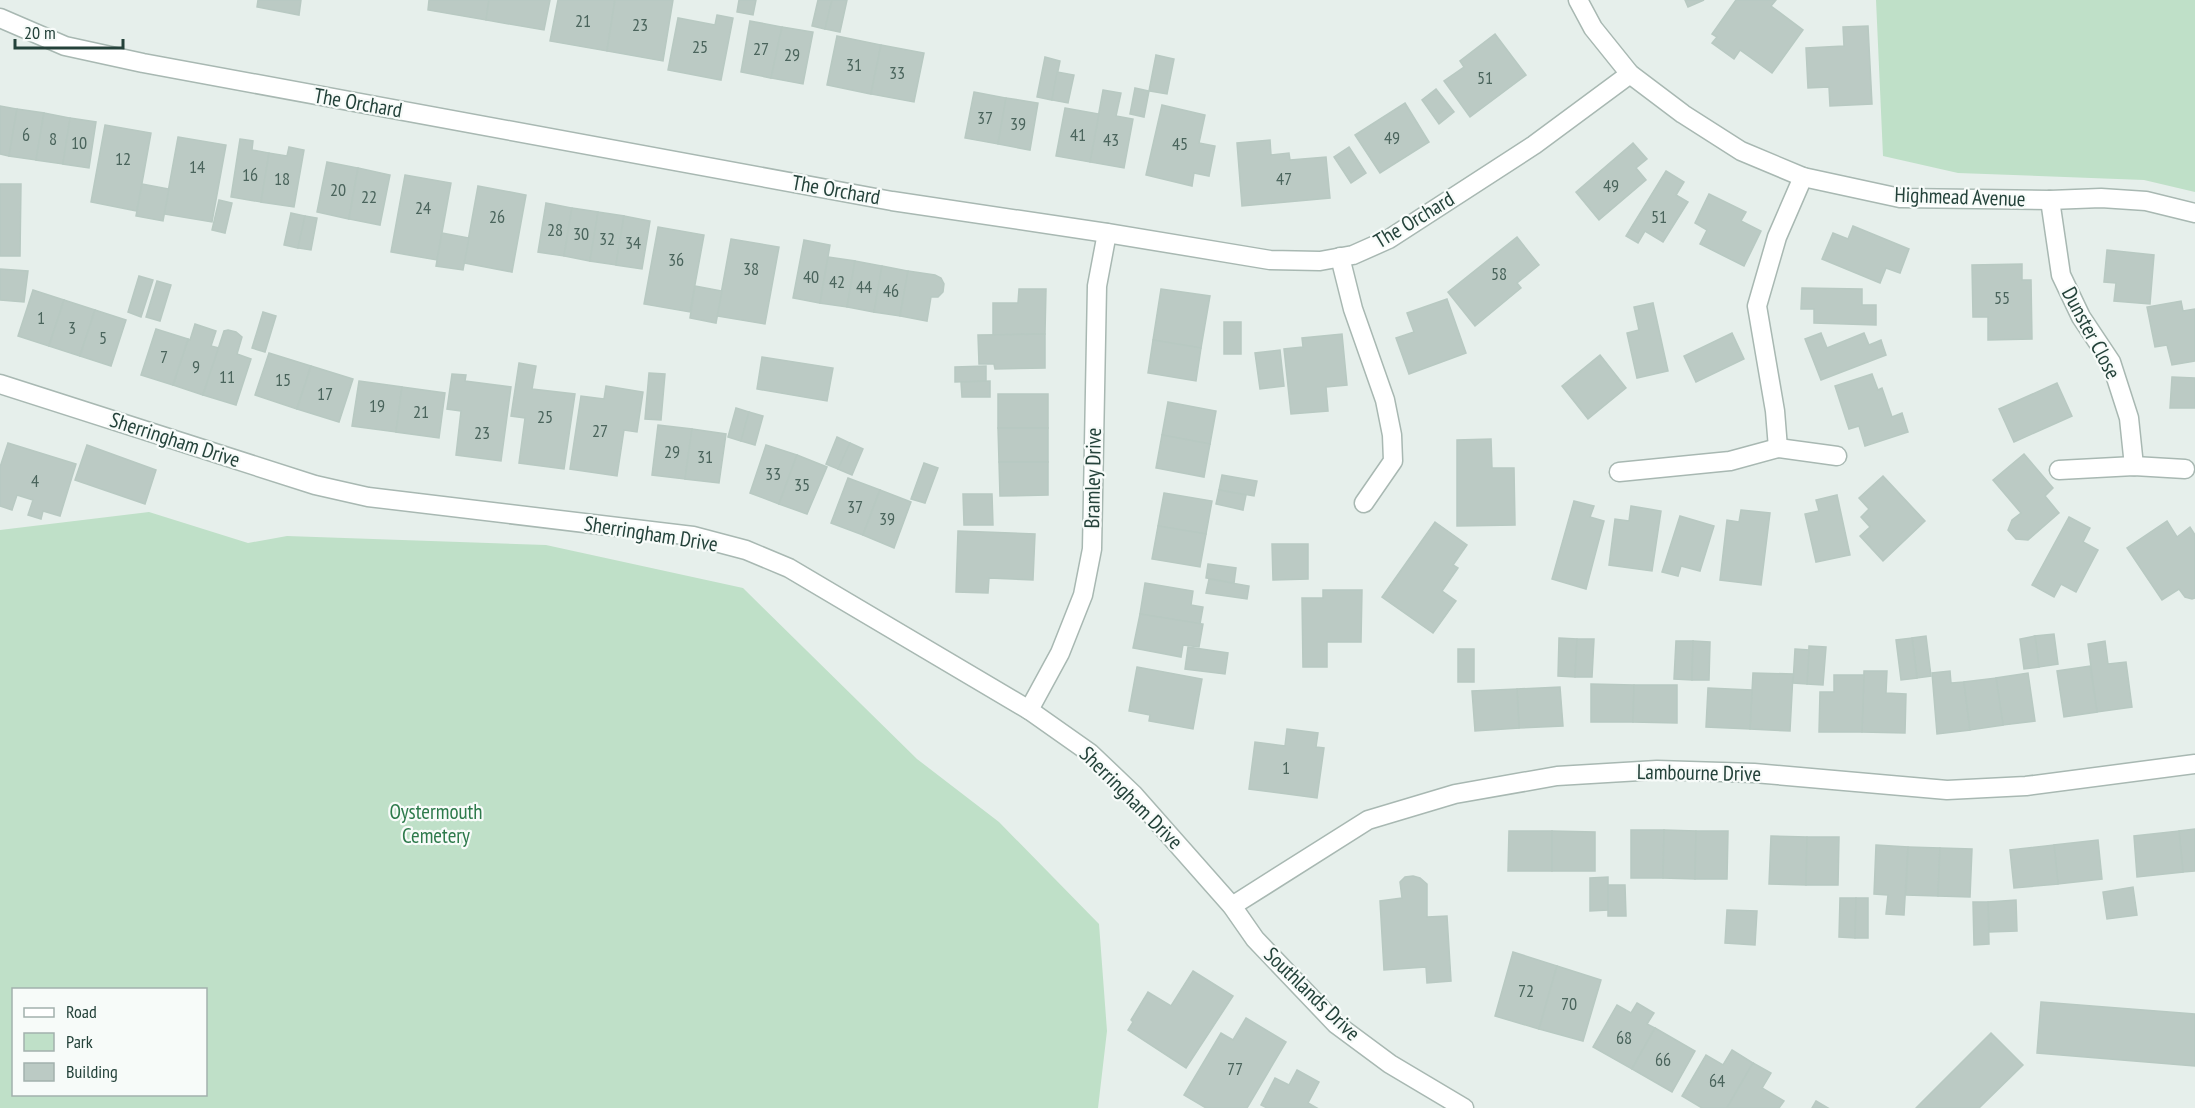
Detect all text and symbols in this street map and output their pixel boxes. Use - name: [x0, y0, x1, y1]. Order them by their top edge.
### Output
- house number: 21: [575, 9, 591, 32]
- scale bar: [15, 12, 123, 50]
- house number: 23: [632, 13, 648, 36]
- text: 20 m: [24, 21, 56, 44]
- house number: 25: [692, 35, 708, 58]
- house number: 27: [753, 37, 769, 60]
- house number: 29: [784, 43, 800, 66]
- house number: 31: [846, 53, 862, 76]
- house number: 33: [889, 61, 905, 84]
- house number: 51: [1477, 66, 1493, 89]
- street label: The Orchard: [312, 81, 404, 124]
- house number: 37: [977, 106, 993, 129]
- house number: 39: [1010, 112, 1026, 135]
- house number: 6: [22, 123, 30, 146]
- house number: 41: [1070, 123, 1086, 146]
- house number: 49: [1384, 126, 1400, 149]
- house number: 8: [49, 127, 57, 150]
- house number: 43: [1103, 128, 1119, 151]
- house number: 10: [71, 131, 87, 154]
- house number: 45: [1172, 132, 1188, 155]
- house number: 12: [115, 147, 131, 170]
- house number: 14: [189, 155, 205, 178]
- house number: 16: [242, 163, 258, 186]
- house number: 18: [274, 167, 290, 190]
- house number: 47: [1276, 167, 1292, 190]
- street label: The Orchard: [790, 168, 882, 211]
- house number: 49: [1603, 174, 1619, 197]
- house number: 20: [330, 178, 346, 201]
- street label: Highmead Avenue: [1894, 181, 2026, 212]
- house number: 22: [361, 185, 377, 208]
- street label: The Orchard: [1369, 185, 1459, 254]
- house number: 24: [415, 196, 431, 219]
- house number: 26: [489, 205, 505, 228]
- house number: 51: [1651, 205, 1667, 228]
- house number: 28: [547, 218, 563, 241]
- house number: 30: [573, 222, 589, 245]
- house number: 32: [599, 227, 615, 250]
- house number: 34: [625, 231, 641, 254]
- house number: 36: [668, 248, 684, 271]
- house number: 38: [743, 257, 759, 280]
- house number: 58: [1491, 262, 1507, 285]
- house number: 40: [803, 265, 819, 288]
- house number: 42: [829, 270, 845, 293]
- house number: 44: [856, 275, 872, 298]
- house number: 46: [883, 279, 899, 302]
- street label: Dunster Close: [2056, 282, 2127, 383]
- house number: 55: [1994, 286, 2010, 309]
- house number: 1: [37, 306, 45, 329]
- house number: 3: [68, 316, 76, 339]
- house number: 5: [99, 326, 107, 349]
- house number: 7: [160, 345, 168, 368]
- house number: 9: [192, 355, 200, 378]
- house number: 11: [219, 365, 235, 388]
- house number: 15: [275, 368, 291, 391]
- house number: 17: [317, 382, 333, 405]
- house number: 19: [369, 394, 385, 417]
- house number: 21: [413, 400, 429, 423]
- house number: 25: [537, 405, 553, 428]
- street label: Sherringham Drive: [107, 406, 244, 473]
- house number: 27: [592, 419, 608, 442]
- house number: 23: [474, 421, 490, 444]
- street label: Bramley Drive: [1078, 427, 1107, 529]
- house number: 29: [664, 440, 680, 463]
- house number: 31: [697, 445, 713, 468]
- house number: 33: [765, 462, 781, 485]
- house number: 4: [31, 469, 39, 492]
- house number: 35: [794, 473, 810, 496]
- house number: 37: [847, 495, 863, 518]
- house number: 39: [879, 507, 895, 530]
- street label: Sherringham Drive: [582, 510, 720, 557]
- street label: Sherringham Drive: [1074, 740, 1189, 855]
- house number: 1: [1282, 756, 1290, 779]
- street label: Lambourne Drive: [1637, 758, 1761, 787]
- park label: Oystermouth Cemetery: [389, 798, 483, 849]
- street label: Southlands Drive: [1259, 941, 1366, 1046]
- house number: 72: [1518, 979, 1534, 1002]
- legend: [12, 988, 207, 1096]
- house number: 70: [1561, 992, 1577, 1015]
- text: Road: [66, 1000, 97, 1023]
- house number: 68: [1616, 1026, 1632, 1049]
- text: Park: [66, 1030, 93, 1053]
- house number: 66: [1655, 1048, 1671, 1071]
- house number: 77: [1227, 1057, 1243, 1080]
- text: Building: [66, 1060, 118, 1083]
- house number: 64: [1709, 1069, 1725, 1092]

